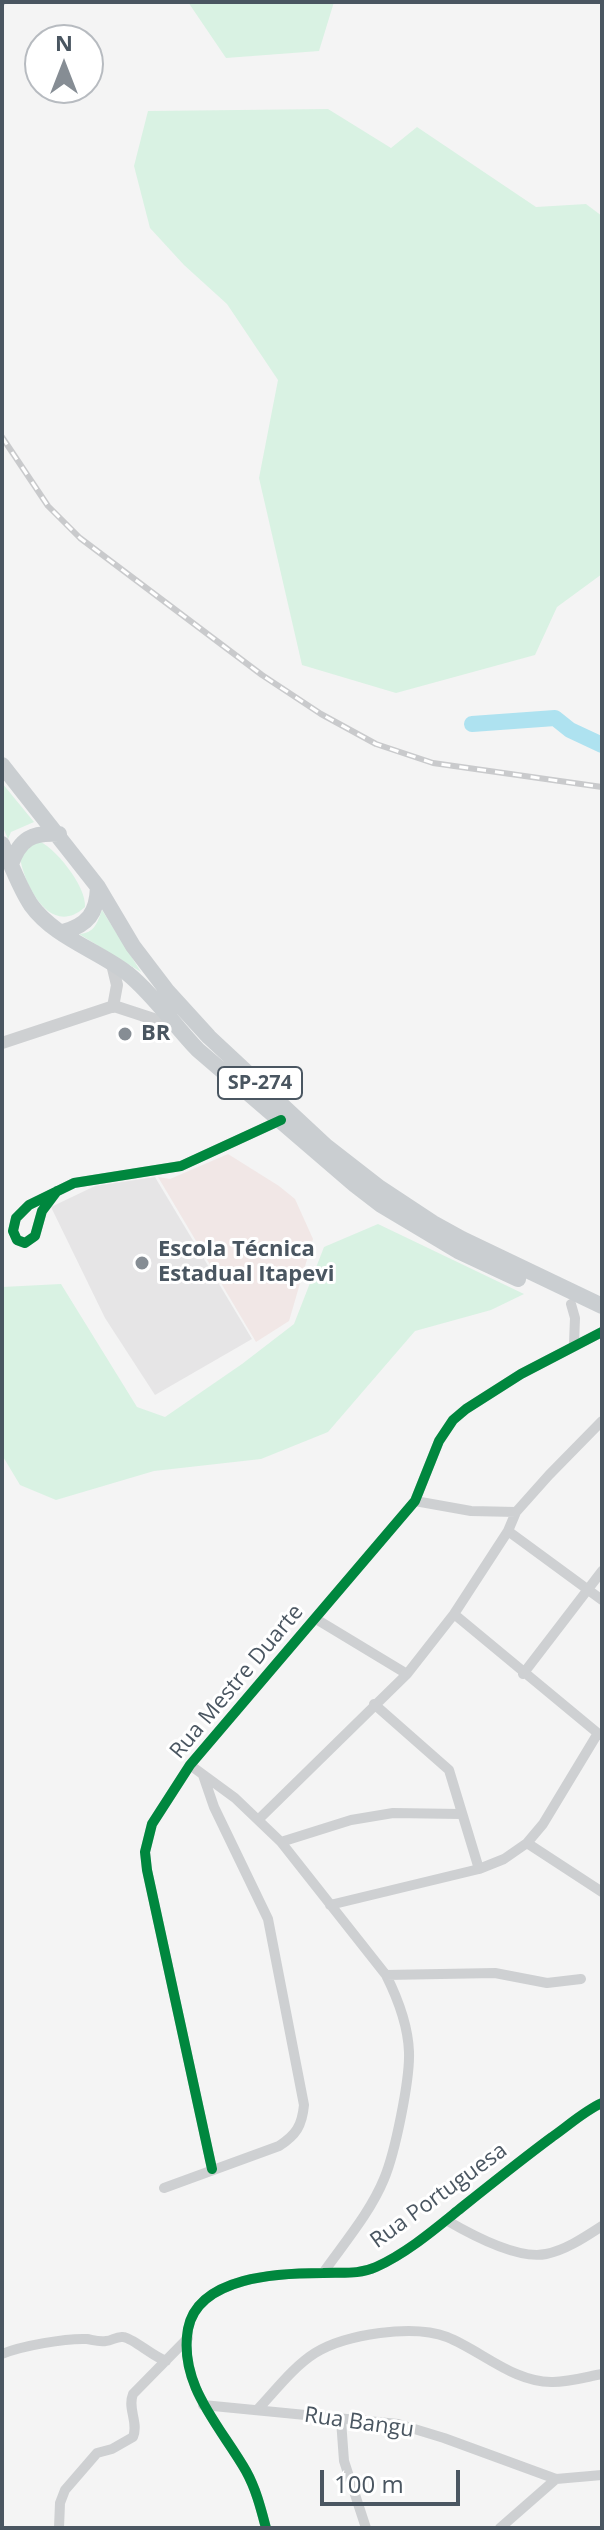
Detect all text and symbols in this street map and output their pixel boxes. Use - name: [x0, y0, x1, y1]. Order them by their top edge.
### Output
- north arrow: [24, 24, 104, 104]
- text: N: [55, 27, 73, 57]
- place label: BR: [141, 1021, 170, 1047]
- marker: BR: [116, 1025, 134, 1043]
- road number: SP-274: [218, 1067, 302, 1099]
- place label: Escola Técnica Estadual Itapevi: [158, 1237, 334, 1288]
- marker: Escola Técnica Estadual Itapevi: [133, 1254, 151, 1272]
- street label: Rua Mestre Duarte: [165, 1599, 309, 1765]
- street label: Rua Portuguesa: [366, 2138, 512, 2254]
- street label: Rua Bangu: [303, 2402, 415, 2444]
- scale bar: [324, 2454, 464, 2504]
- text: 100 m: [334, 2467, 404, 2500]

